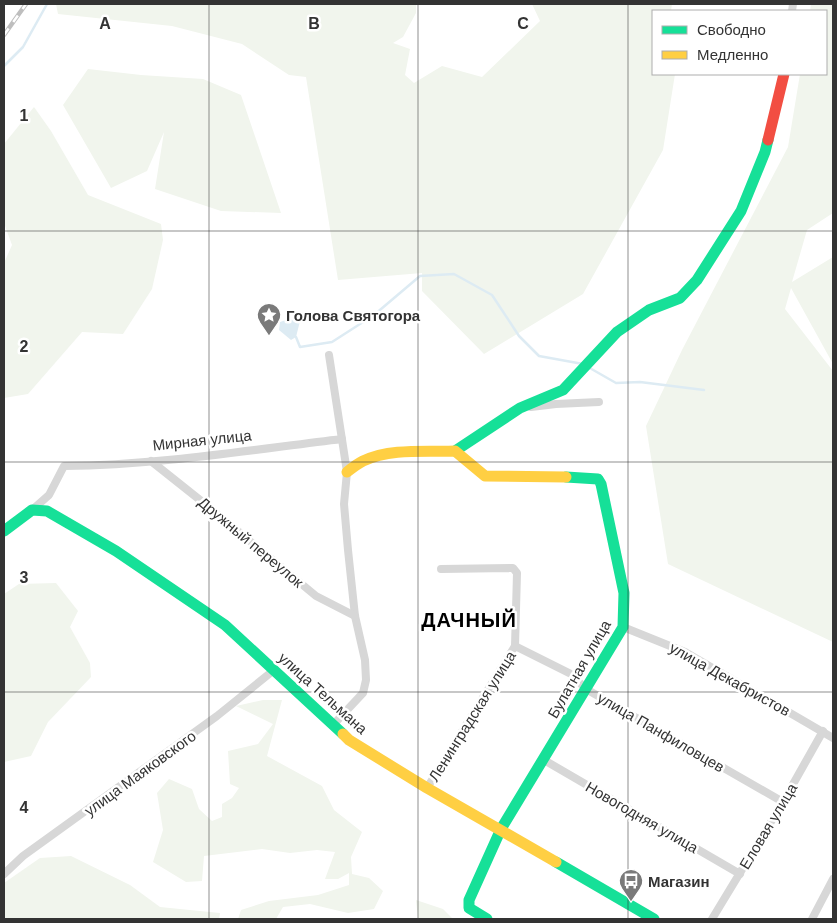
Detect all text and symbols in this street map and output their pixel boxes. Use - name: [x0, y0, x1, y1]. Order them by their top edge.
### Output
- legend: [652, 10, 827, 75]
- text: A: [99, 15, 111, 32]
- text: B: [308, 15, 320, 32]
- text: C: [517, 15, 529, 32]
- text: Свободно: [697, 21, 766, 38]
- text: Медленно: [697, 46, 768, 63]
- text: 1: [20, 107, 29, 124]
- place icon: Голова Святогора: [256, 302, 282, 336]
- place label: Голова Святогора: [286, 307, 421, 324]
- text: 2: [20, 338, 29, 355]
- street label: Мирная улица: [152, 426, 253, 454]
- street label: Дружный переулок: [195, 493, 307, 591]
- text: 3: [20, 569, 29, 586]
- district label: ДАЧНЫЙ: [421, 608, 517, 631]
- street label: Булатная улица: [544, 616, 614, 721]
- street label: улица Декабристов: [667, 639, 793, 719]
- street label: Ленинградская улица: [425, 647, 519, 784]
- street label: улица Тельмана: [275, 649, 371, 738]
- street label: улица Панфиловцев: [595, 689, 727, 775]
- street label: улица Маяковского: [81, 727, 199, 819]
- street label: Новогодняя улица: [583, 778, 702, 856]
- street label: Еловая улица: [736, 780, 801, 872]
- text: 4: [20, 799, 29, 816]
- bus stop icon: Магазин: [618, 868, 644, 902]
- place label: Магазин: [648, 873, 710, 890]

